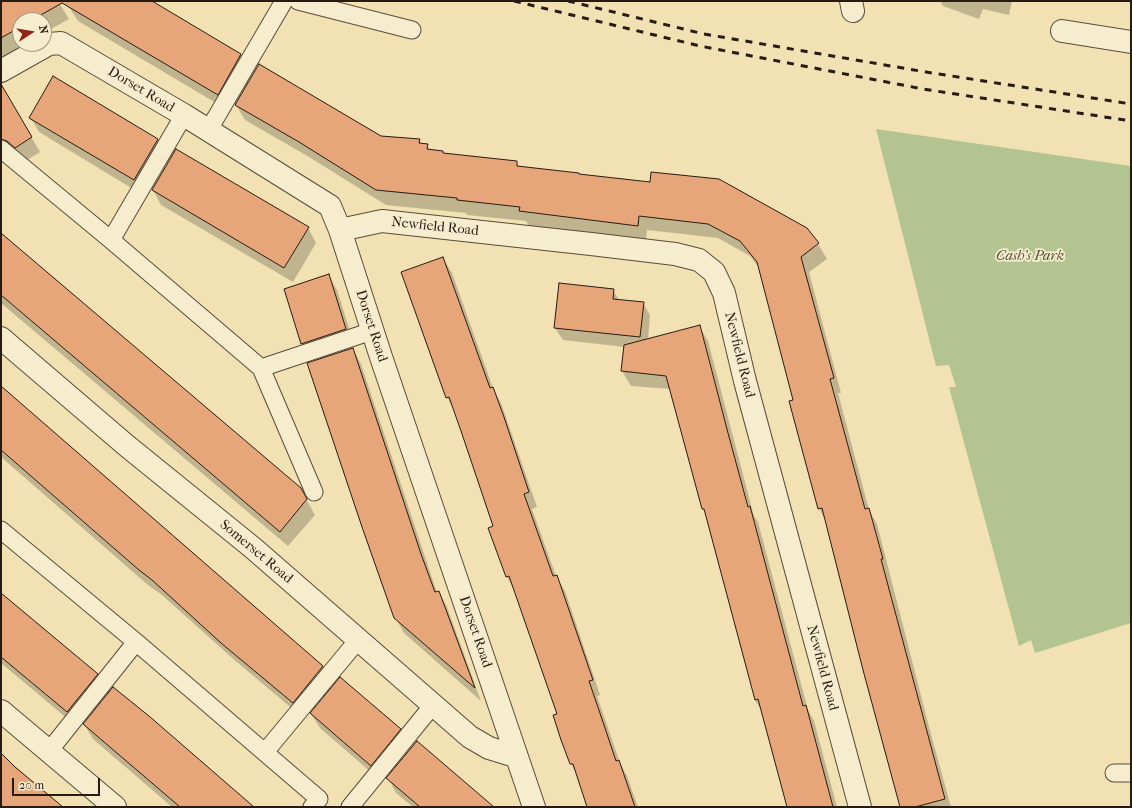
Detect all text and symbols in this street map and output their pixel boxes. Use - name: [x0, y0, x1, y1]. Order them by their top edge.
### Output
- north arrow: [12, 12, 52, 52]
- text: N: [36, 24, 50, 35]
- street label: Dorset Road: [105, 64, 177, 116]
- street label: Newfield Road: [390, 214, 480, 240]
- park label: Cash's Park: [996, 249, 1064, 265]
- street label: Dorset Road: [351, 288, 391, 364]
- street label: Newfield Road: [720, 310, 758, 400]
- street label: Somerset Road: [216, 517, 296, 587]
- street label: Dorset Road: [455, 594, 495, 670]
- street label: Newfield Road: [803, 623, 841, 713]
- scale bar: [14, 770, 102, 796]
- text: 20 m: [19, 778, 44, 792]

